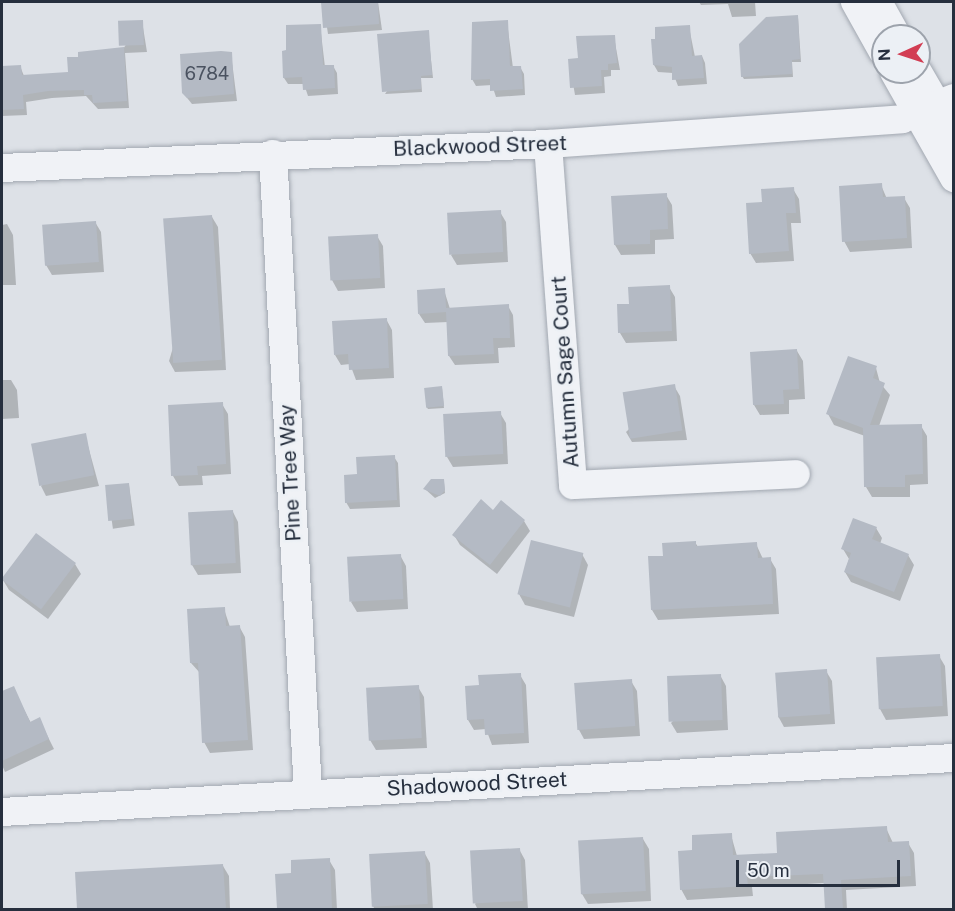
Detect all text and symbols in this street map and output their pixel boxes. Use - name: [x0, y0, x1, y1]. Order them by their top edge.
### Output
- north arrow: [871, 24, 931, 84]
- text: N: [875, 48, 894, 62]
- house number: 6784: [185, 63, 229, 85]
- street label: Blackwood Street: [393, 130, 567, 162]
- street label: Autumn Sage Court: [546, 275, 584, 469]
- street label: Pine Tree Way: [274, 403, 306, 543]
- street label: Shadowood Street: [386, 767, 568, 801]
- scale bar: [739, 848, 902, 886]
- text: 50 m: [747, 860, 790, 881]

